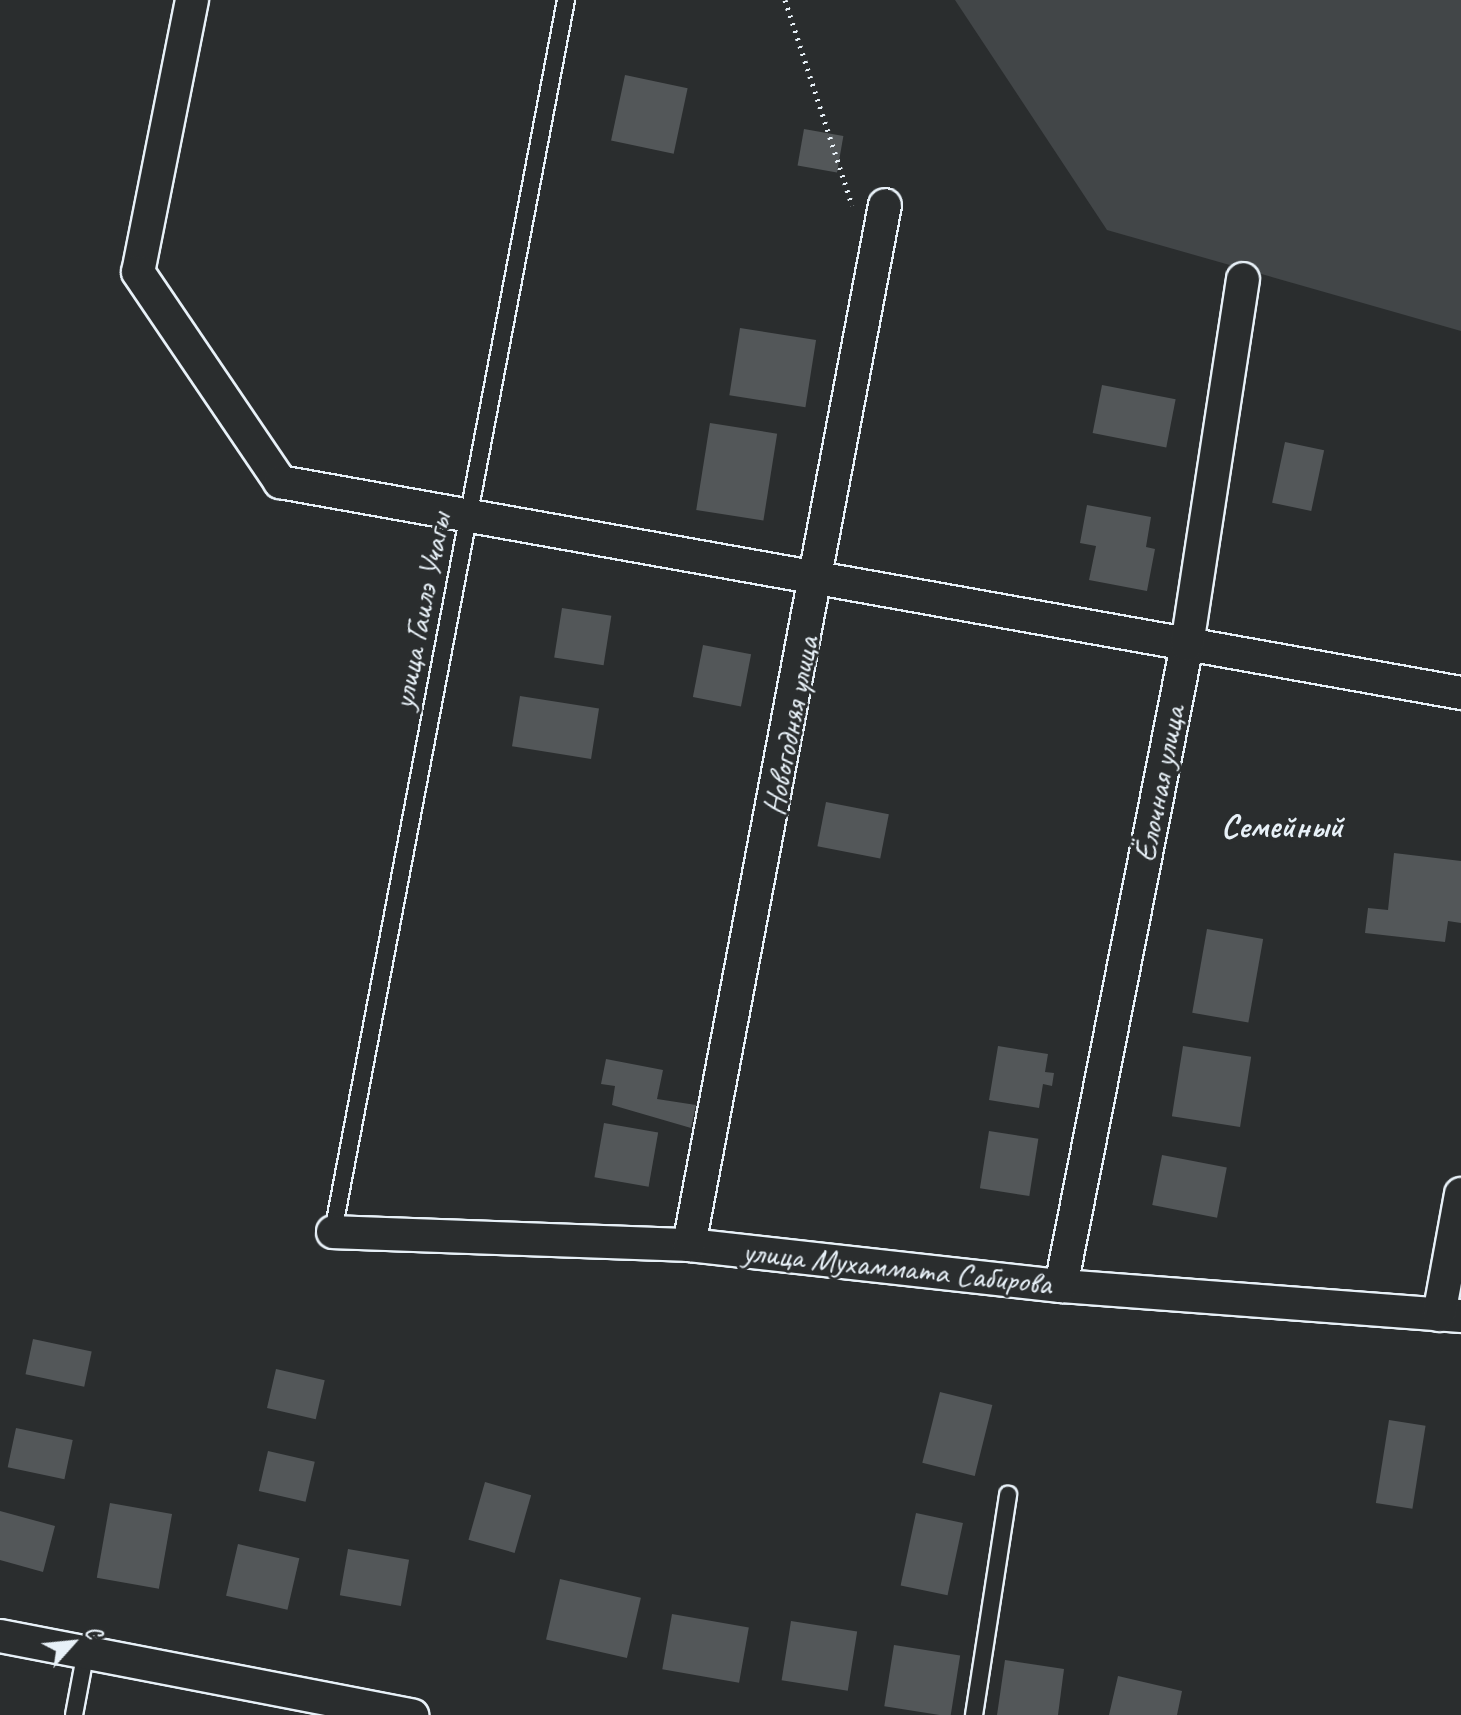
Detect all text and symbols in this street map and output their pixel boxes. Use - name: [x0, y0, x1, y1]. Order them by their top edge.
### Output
- street label: улица Гаилэ Учагы: [384, 509, 460, 713]
- street label: Новогодняя улица: [755, 632, 827, 820]
- street label: Ёлочная улица: [1126, 703, 1194, 865]
- district label: Семейный: [1221, 806, 1343, 846]
- street label: улица Мухаммата Сабирова: [738, 1232, 1056, 1304]
- north arrow: [32, 1603, 112, 1683]
- text: С: [78, 1621, 108, 1643]

